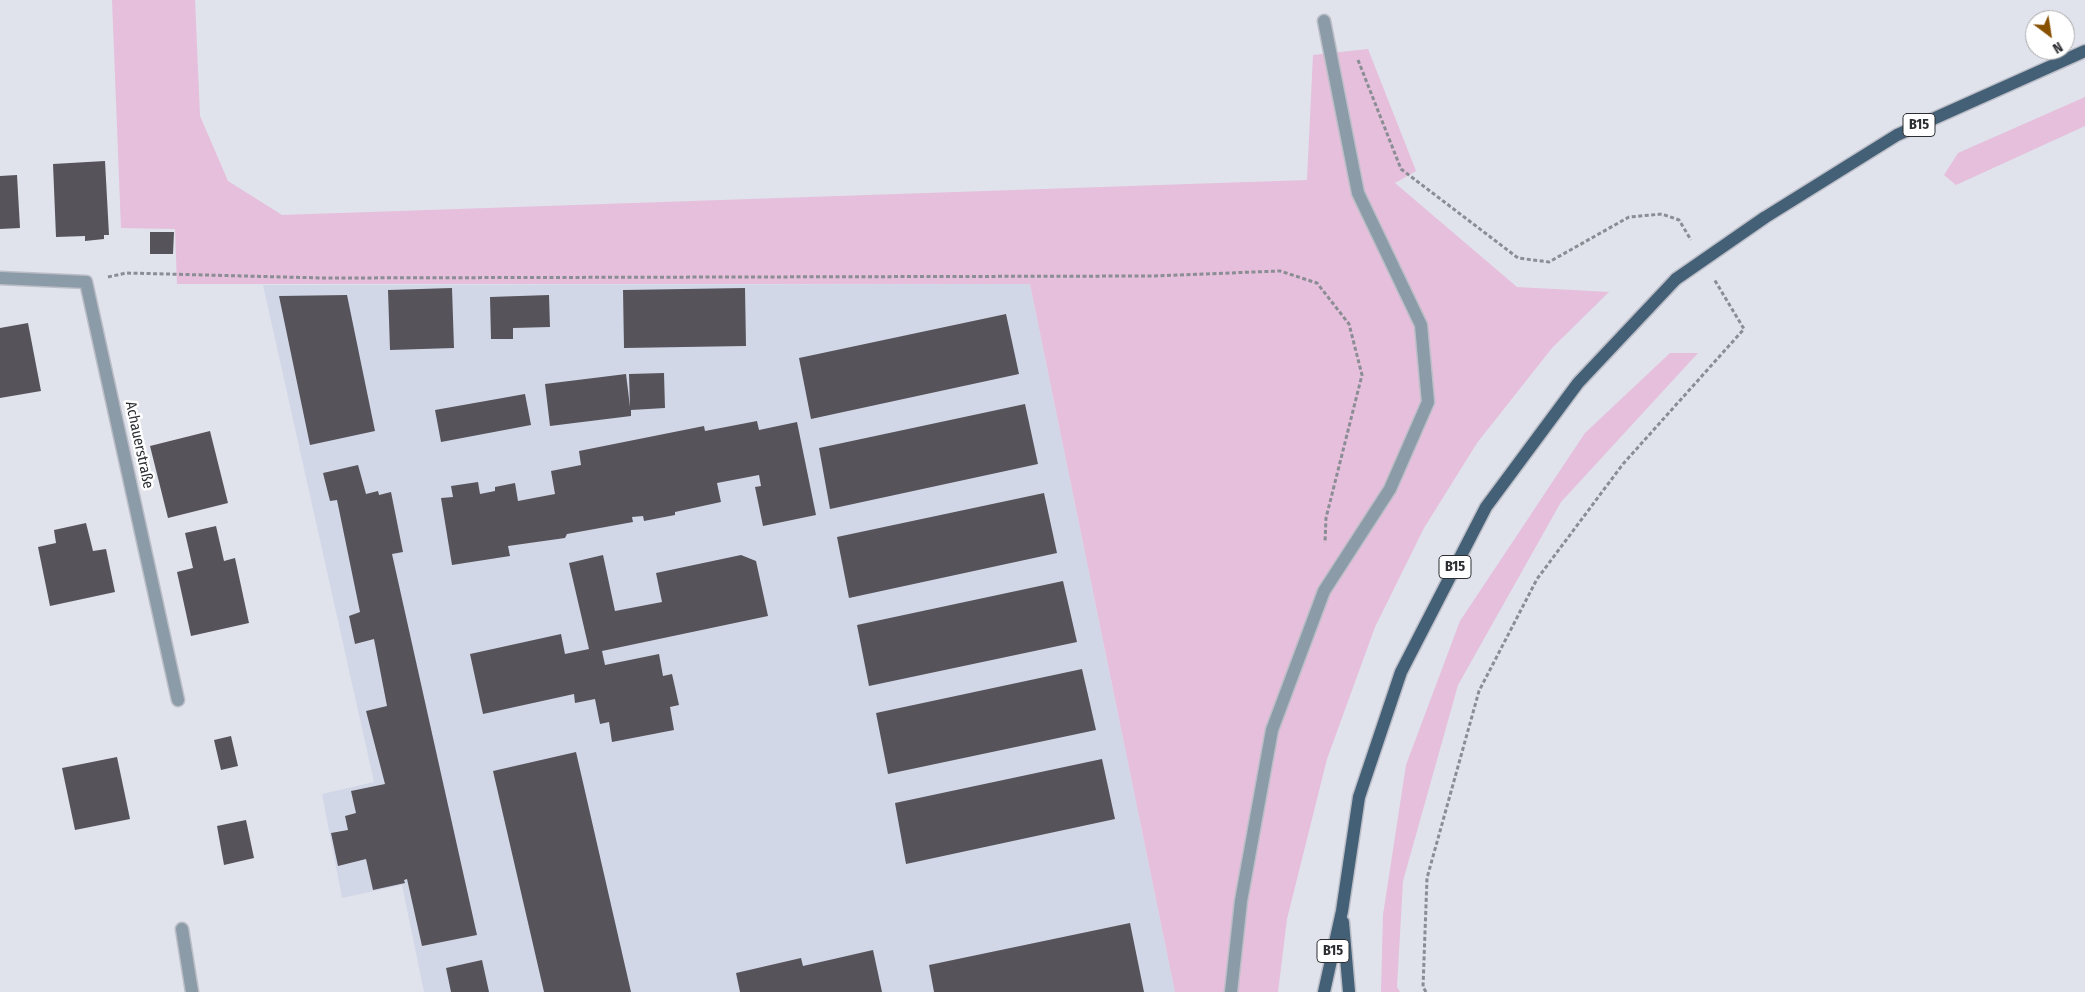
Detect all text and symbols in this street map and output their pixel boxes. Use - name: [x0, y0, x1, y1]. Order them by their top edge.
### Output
- north arrow: [2025, 10, 2075, 60]
- text: N: [2050, 38, 2065, 57]
- road number: B15: [1903, 114, 1935, 136]
- street label: Achauerstraße: [121, 400, 157, 490]
- road number: B15: [1439, 556, 1471, 578]
- road number: B15: [1317, 939, 1349, 962]

